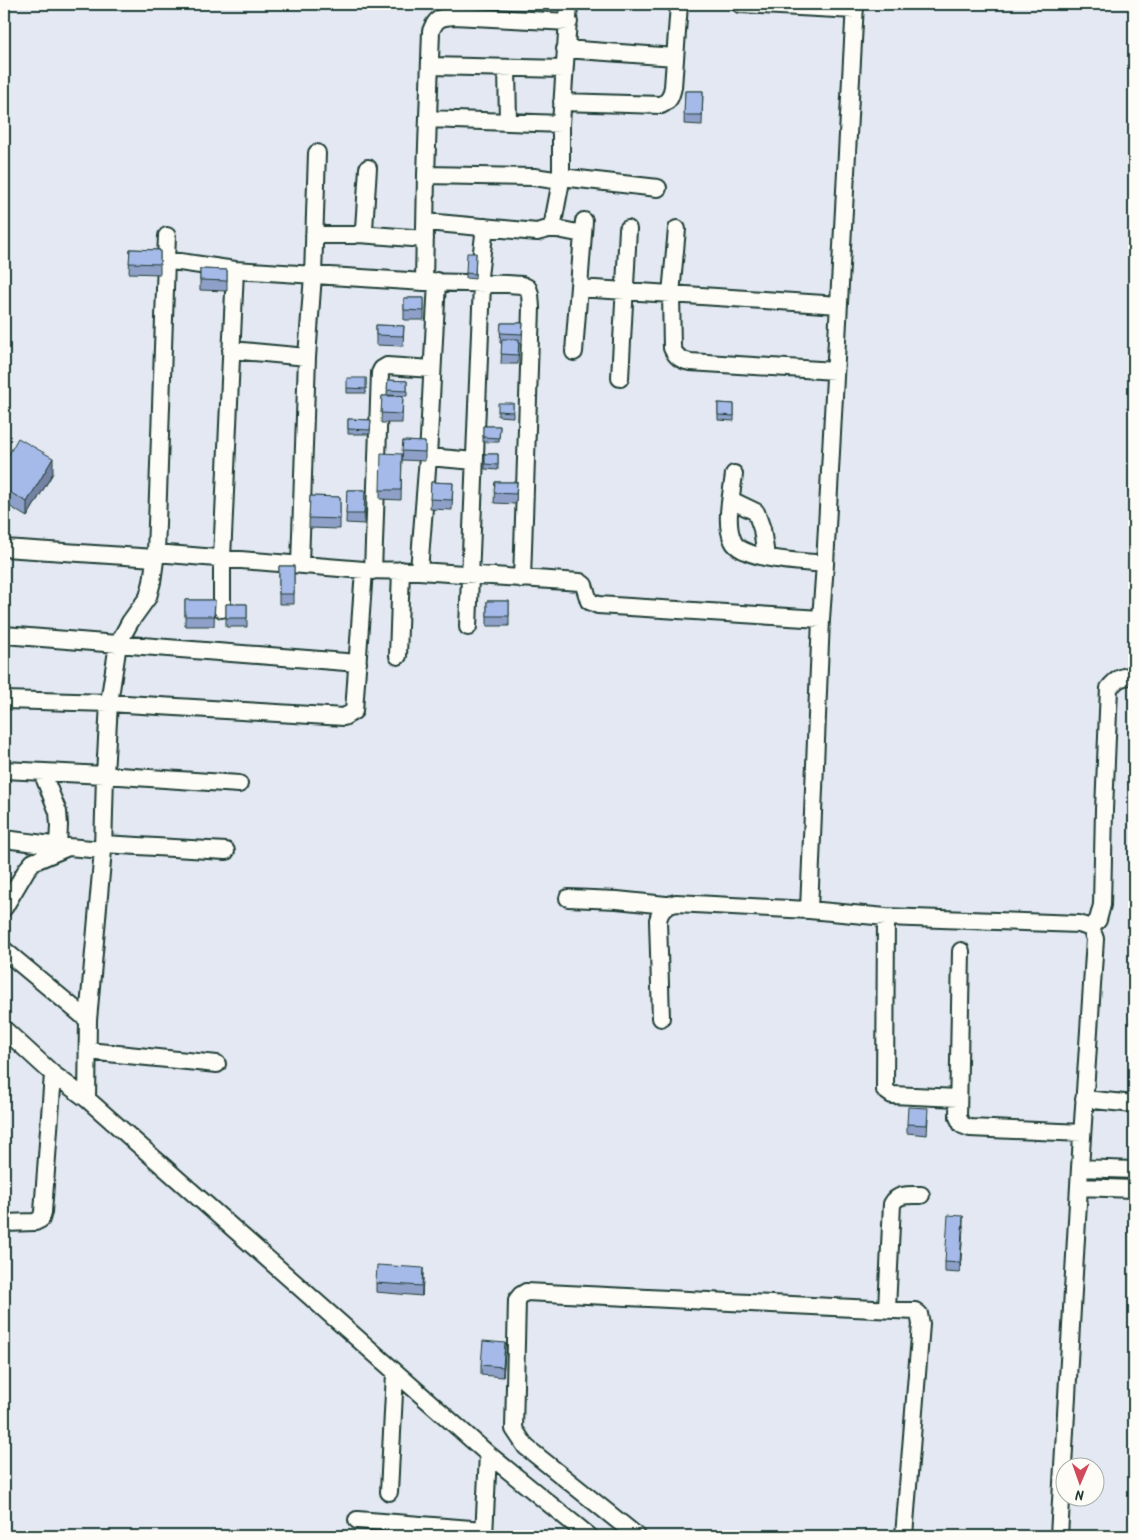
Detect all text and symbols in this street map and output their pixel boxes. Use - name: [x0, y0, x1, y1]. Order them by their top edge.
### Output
- north arrow: [1056, 1458, 1106, 1508]
- text: N: [1075, 1483, 1084, 1505]

